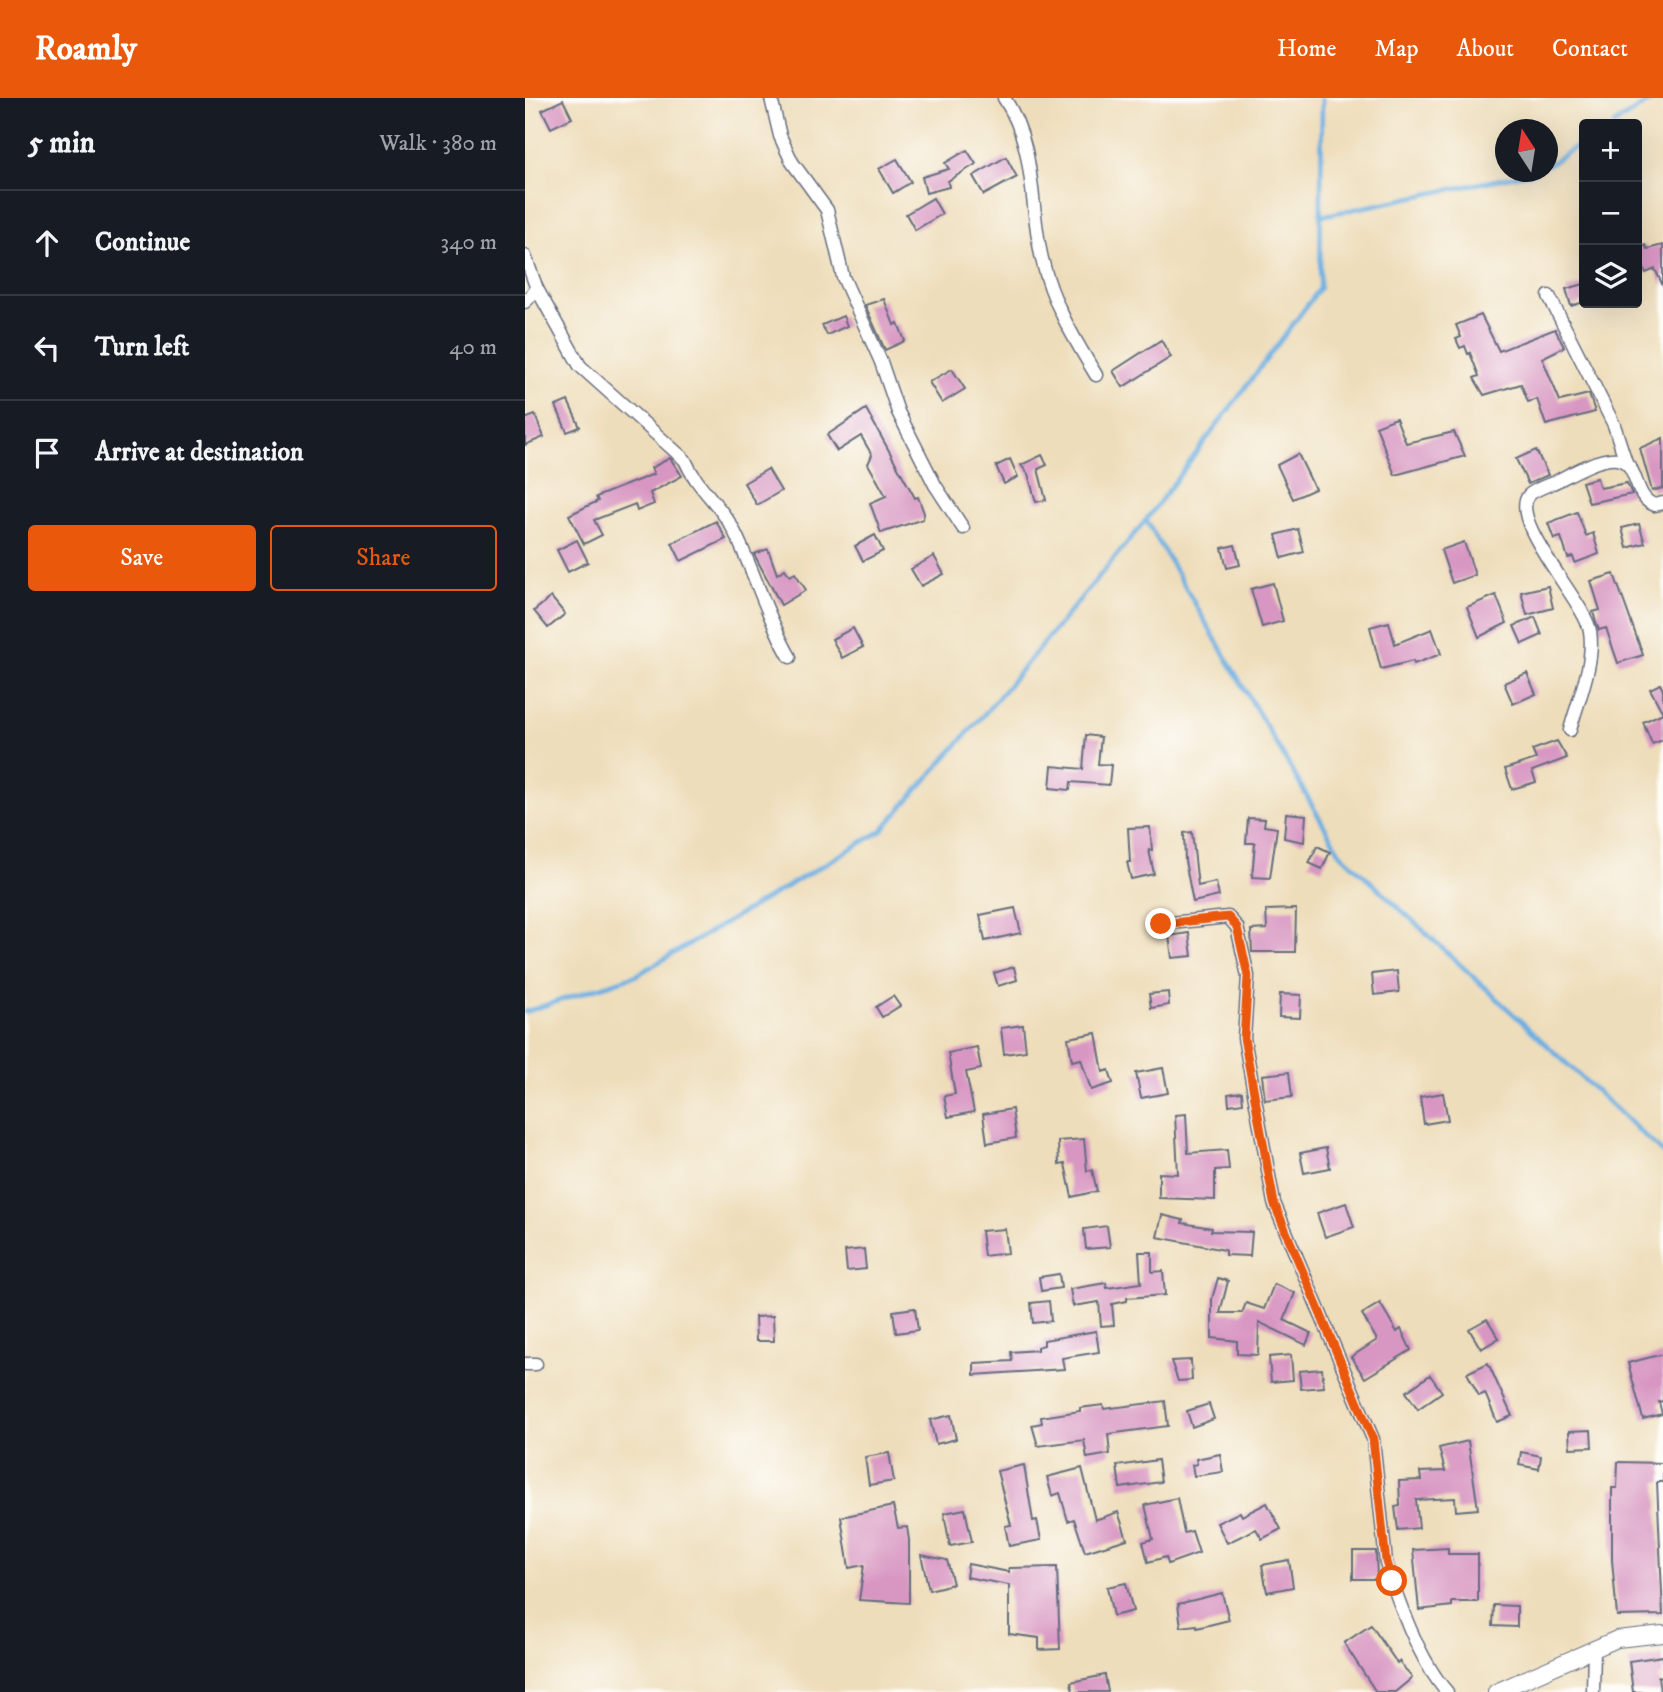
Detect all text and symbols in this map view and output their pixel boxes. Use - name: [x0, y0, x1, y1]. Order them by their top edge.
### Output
- text: Roamly: [35, 29, 137, 70]
- text: Home: [1277, 34, 1336, 64]
- text: Map: [1374, 34, 1419, 64]
- text: About: [1457, 34, 1514, 64]
- text: Contact: [1552, 34, 1628, 64]
- north arrow: [1495, 119, 1558, 182]
- map controls: [1579, 119, 1642, 308]
- button: +: [1579, 119, 1642, 182]
- text: 5 min: [28, 125, 95, 162]
- text: Walk · 380 m: [379, 129, 497, 158]
- button: −: [1579, 182, 1642, 245]
- icon: ahead: [28, 224, 66, 262]
- text: Continue: [95, 226, 190, 259]
- text: 340 m: [441, 228, 497, 257]
- button: layers: [1579, 245, 1642, 308]
- icon: left: [28, 329, 66, 367]
- text: Turn left: [95, 331, 189, 364]
- text: 40 m: [449, 333, 497, 362]
- icon: arrive: [28, 434, 66, 472]
- text: Arrive at destination: [95, 436, 304, 469]
- button: Save: [28, 525, 256, 591]
- button: Share: [270, 525, 497, 591]
- route end: [1145, 908, 1176, 939]
- route start: [1376, 1565, 1407, 1596]

